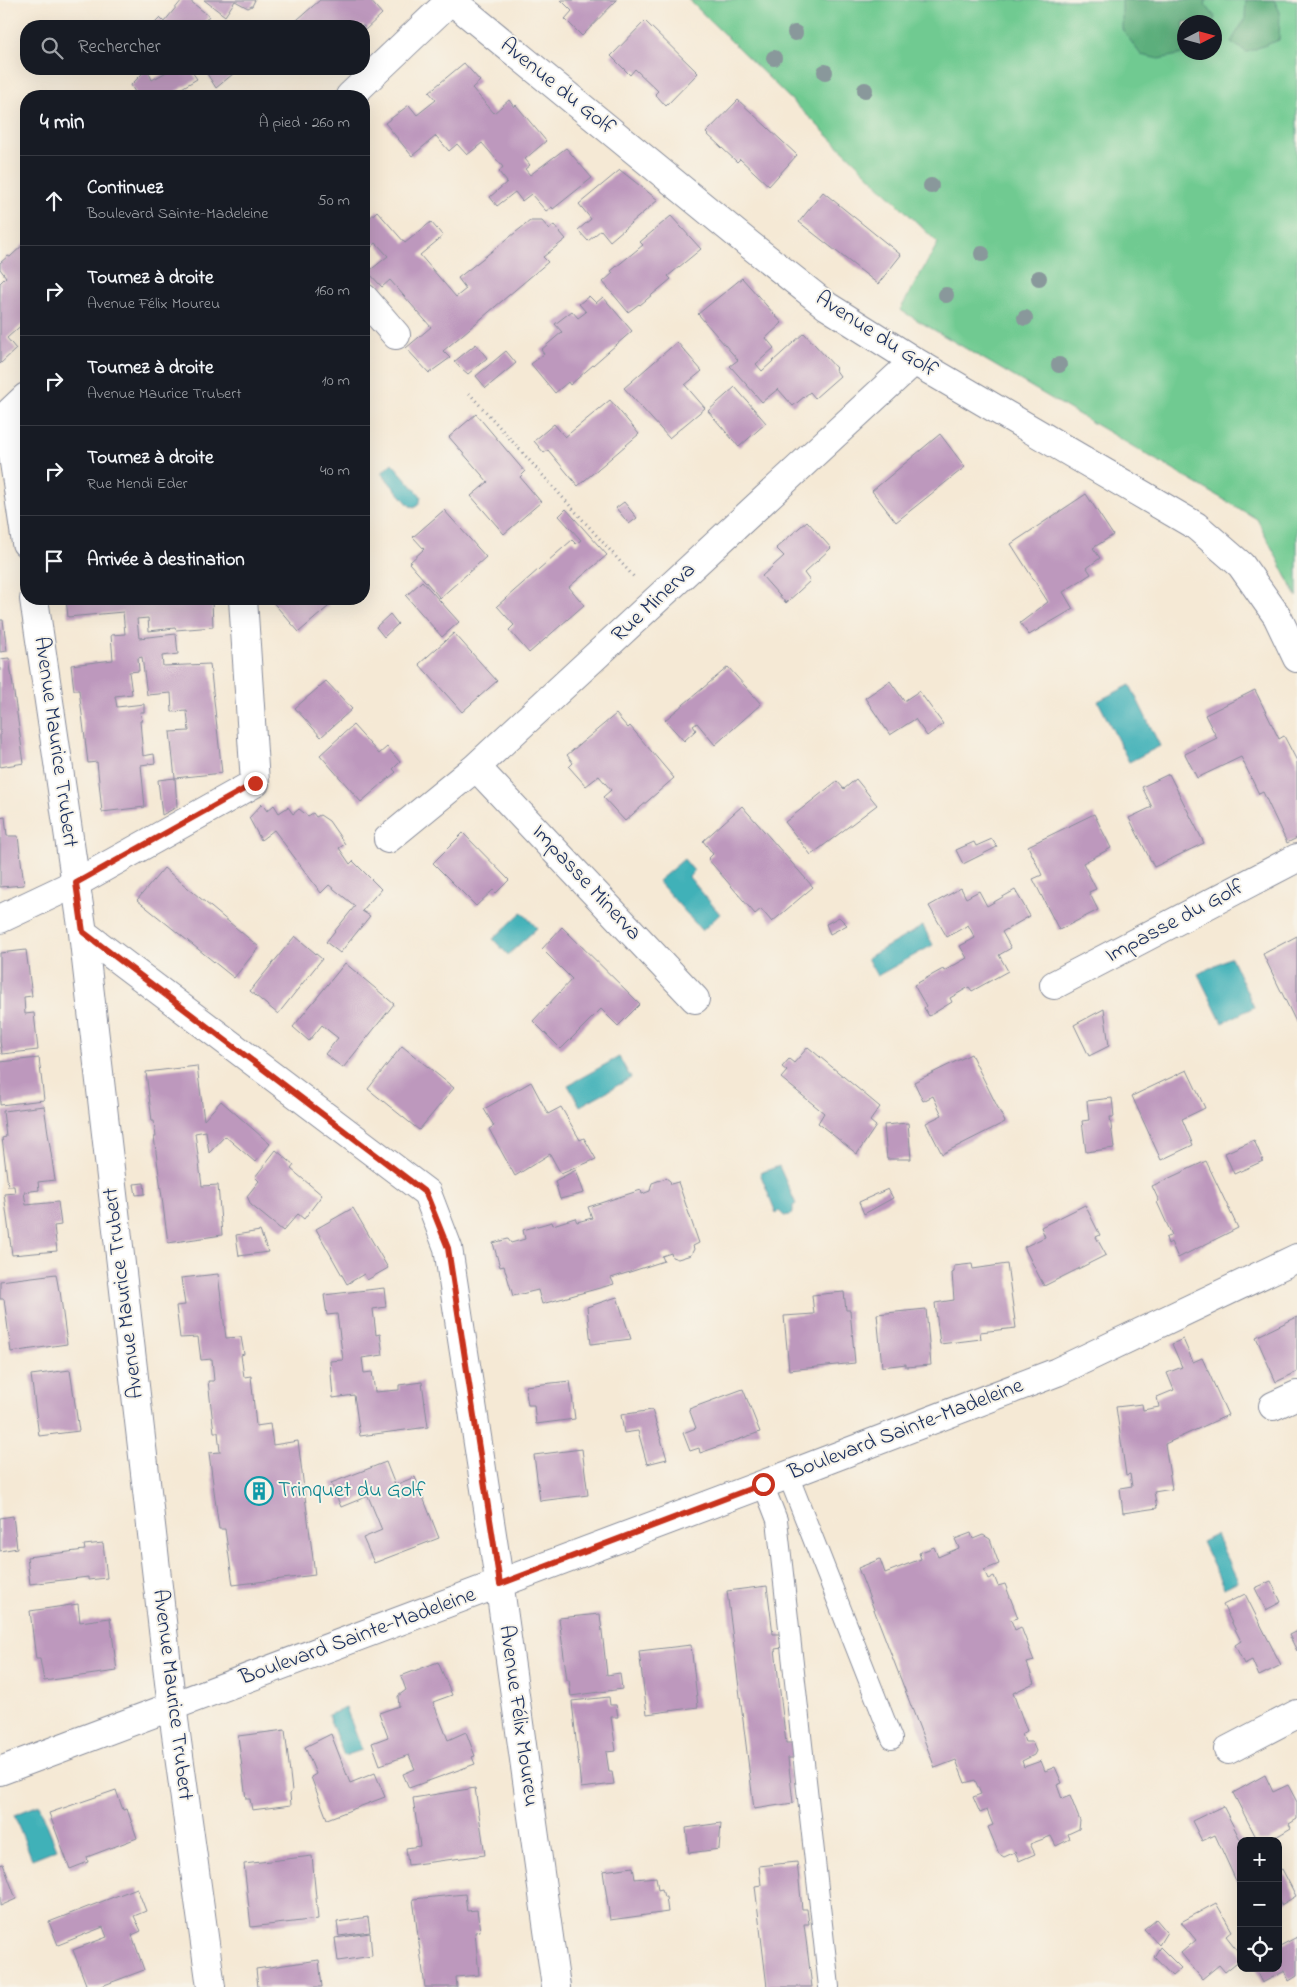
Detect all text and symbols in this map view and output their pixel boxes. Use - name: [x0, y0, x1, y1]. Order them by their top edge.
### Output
- north arrow: [1177, 15, 1222, 60]
- search box: [20, 20, 370, 75]
- street label: Avenue du Golf: [492, 30, 622, 144]
- icon: search: [38, 34, 66, 62]
- text: Rechercher: [78, 34, 161, 61]
- text: 4 min: [40, 108, 84, 138]
- text: À pied · 260 m: [259, 111, 350, 135]
- text: Continuez: [87, 175, 163, 202]
- icon: ahead: [40, 187, 68, 215]
- text: 50 m: [318, 189, 350, 213]
- text: Boulevard Sainte-Madeleine: [87, 202, 268, 226]
- text: Tournez à droite: [87, 265, 213, 292]
- icon: right: [40, 277, 68, 305]
- text: 160 m: [315, 279, 350, 303]
- street label: Avenue du Golf: [809, 283, 944, 387]
- text: Avenue Félix Moureu: [87, 292, 220, 316]
- text: Tournez à droite: [87, 355, 213, 382]
- icon: right: [40, 367, 68, 395]
- text: 10 m: [322, 369, 350, 393]
- text: Avenue Maurice Trubert: [87, 382, 242, 406]
- text: Tournez à droite: [87, 445, 213, 472]
- icon: right: [40, 457, 68, 485]
- text: 40 m: [320, 459, 350, 483]
- text: Rue Mendi Eder: [87, 472, 188, 496]
- icon: arrive: [40, 547, 68, 575]
- text: Arrivée à destination: [87, 547, 245, 574]
- street label: Rue Minerva: [605, 555, 703, 651]
- street label: Avenue Maurice Trubert: [24, 635, 86, 850]
- route end: [244, 772, 267, 795]
- street label: Impasse Minerva: [523, 818, 649, 948]
- street label: Impasse du Golf: [1100, 872, 1251, 972]
- street label: Avenue Maurice Trubert: [95, 1185, 153, 1400]
- street label: Boulevard Sainte-Madeleine: [783, 1370, 1028, 1490]
- route start: [752, 1473, 775, 1496]
- place label: Trinquet du Golf: [278, 1475, 426, 1507]
- building icon: Trinquet du Golf: [244, 1476, 274, 1506]
- street label: Boulevard Sainte-Madeleine: [234, 1579, 481, 1695]
- street label: Avenue Maurice Trubert: [143, 1588, 201, 1803]
- street label: Avenue Félix Moureu: [489, 1623, 547, 1809]
- map controls: [1237, 1837, 1282, 1972]
- button: +: [1237, 1837, 1282, 1882]
- button: −: [1237, 1882, 1282, 1927]
- button: locate: [1237, 1927, 1282, 1972]

